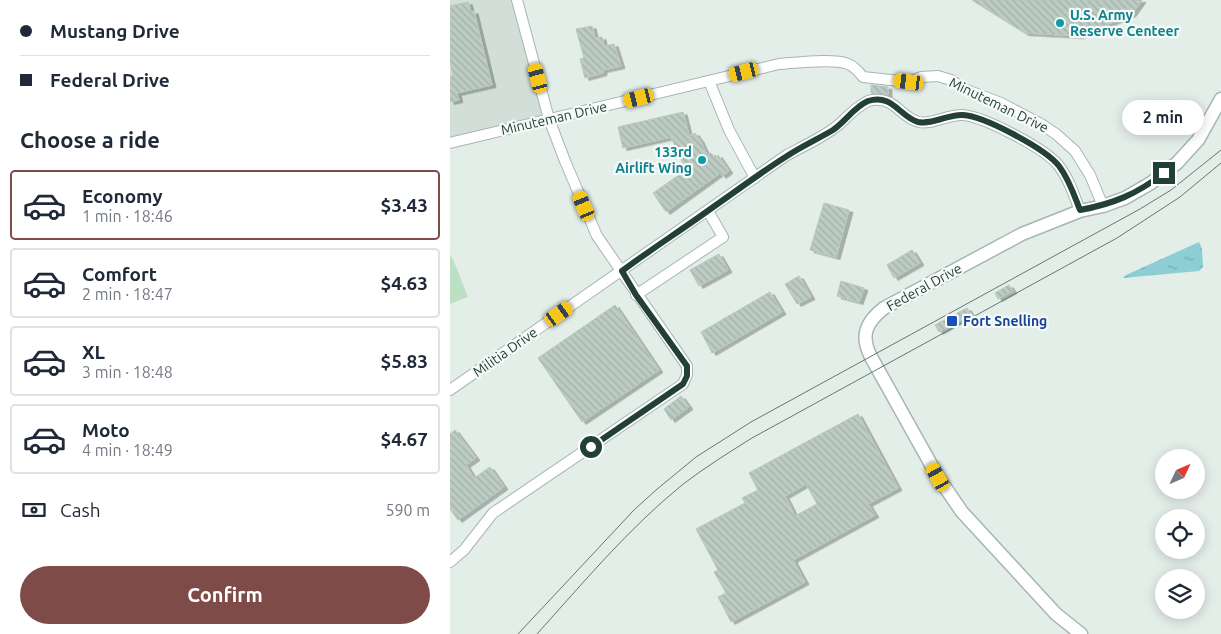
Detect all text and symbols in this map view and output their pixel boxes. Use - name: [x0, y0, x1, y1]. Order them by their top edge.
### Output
- place label: U.S. Army Reserve Centeer: [1070, 7, 1180, 39]
- marker: U.S. Army Reserve Centeer: [1054, 17, 1066, 29]
- text: Mustang Drive: [50, 20, 180, 42]
- car: [727, 61, 760, 83]
- car: [526, 62, 549, 94]
- text: Federal Drive: [50, 69, 170, 91]
- car: [893, 73, 924, 91]
- street label: Minuteman Drive: [947, 74, 1051, 136]
- car: [622, 87, 655, 109]
- street label: Minuteman Drive: [499, 98, 609, 138]
- callout: 2 min: [1123, 100, 1205, 136]
- text: 2 min: [1143, 108, 1183, 126]
- text: Choose a ride: [20, 127, 160, 152]
- place label: 133rd Airlift Wing: [615, 144, 692, 176]
- marker: 133rd Airlift Wing: [696, 154, 708, 166]
- route end: [1153, 162, 1175, 184]
- icon: car: [22, 183, 67, 228]
- text: Economy: [82, 185, 163, 207]
- car: [571, 189, 596, 223]
- text: $3.43: [380, 194, 428, 216]
- text: 1 min · 18:46: [82, 207, 173, 225]
- street label: Federal Drive: [884, 260, 964, 314]
- icon: car: [22, 261, 67, 306]
- text: Comfort: [82, 263, 157, 285]
- text: $4.63: [380, 272, 428, 294]
- text: 2 min · 18:47: [82, 285, 173, 303]
- car: [542, 299, 575, 329]
- place label: Fort Snelling: [963, 313, 1047, 329]
- marker: Fort Snelling: [945, 314, 959, 328]
- street label: Militia Drive: [470, 324, 540, 380]
- icon: car: [22, 339, 67, 384]
- text: XL: [82, 341, 105, 363]
- text: $5.83: [380, 350, 428, 372]
- text: 3 min · 18:48: [82, 363, 173, 381]
- icon: car: [22, 417, 67, 462]
- text: Moto: [82, 419, 130, 441]
- text: $4.67: [380, 428, 428, 450]
- route start: [580, 436, 602, 458]
- text: 4 min · 18:49: [82, 441, 173, 459]
- north arrow: [1155, 449, 1205, 499]
- map controls: [1155, 449, 1205, 619]
- car: [924, 460, 951, 494]
- icon: cash: [20, 496, 48, 524]
- text: Cash: [60, 499, 101, 521]
- text: 590 m: [385, 501, 430, 519]
- button: locate: [1155, 509, 1205, 559]
- button: Confirm: [20, 566, 430, 624]
- button: layers: [1155, 569, 1205, 619]

